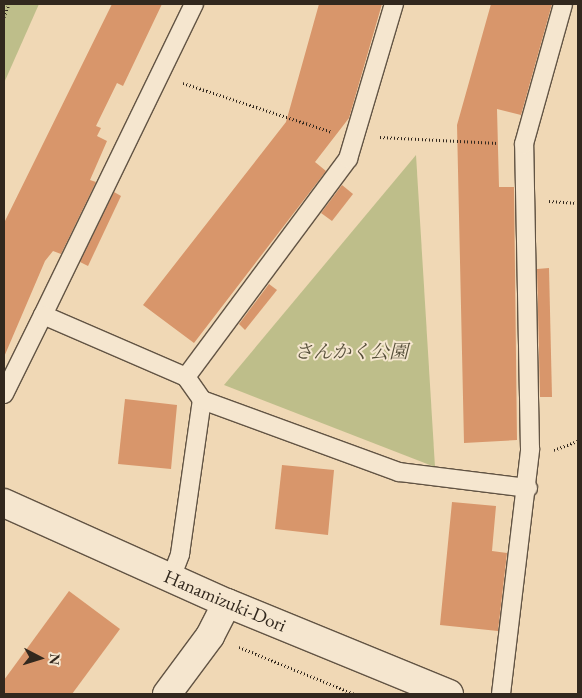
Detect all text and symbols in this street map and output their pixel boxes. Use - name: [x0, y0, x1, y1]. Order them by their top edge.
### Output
- park label: さんかく公園: [294, 341, 408, 363]
- street label: Hanamizuki-Dori: [160, 565, 290, 637]
- north arrow: [15, 633, 65, 683]
- text: N: [45, 653, 64, 666]

